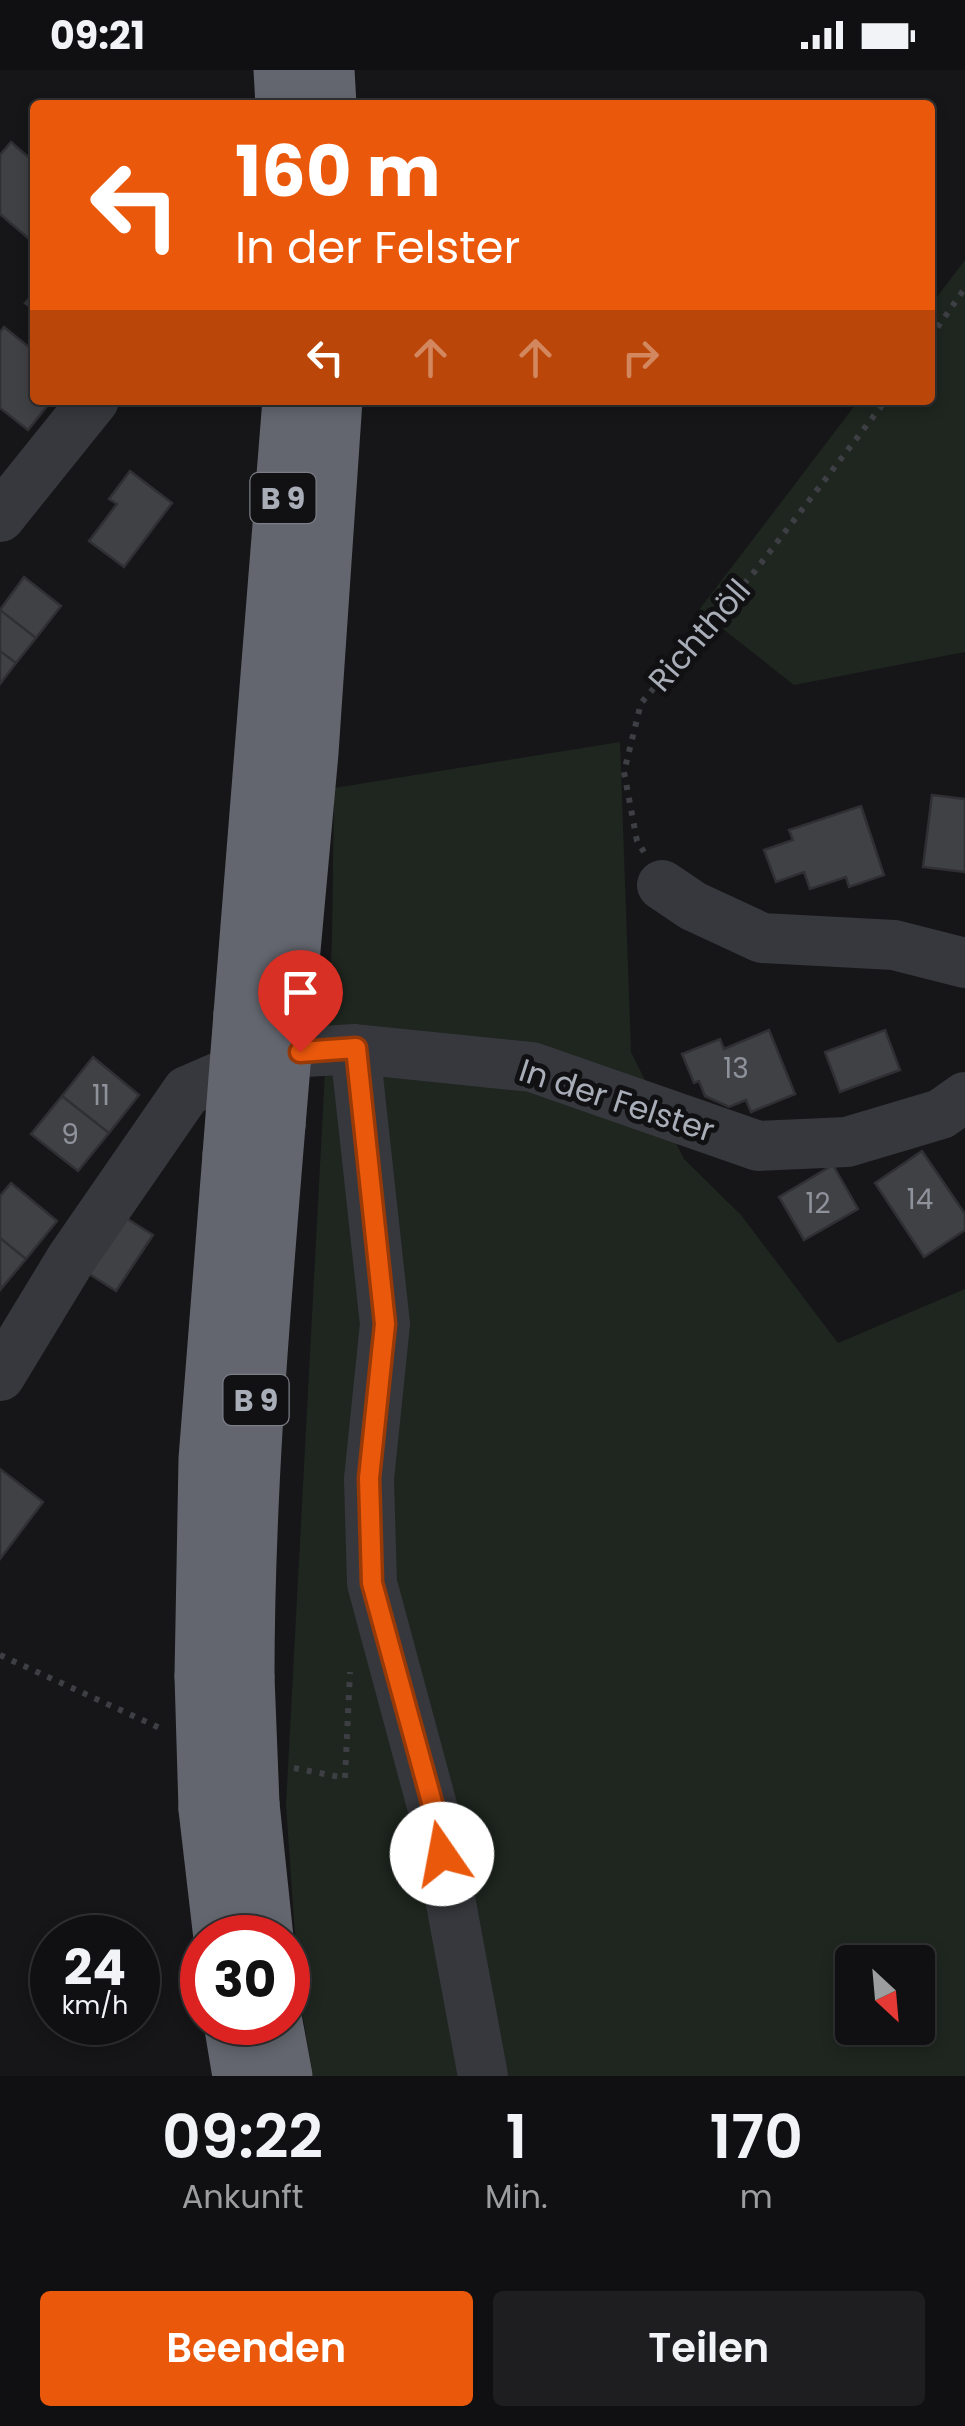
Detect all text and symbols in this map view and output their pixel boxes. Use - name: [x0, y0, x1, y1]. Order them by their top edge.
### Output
- text: 09:21: [50, 9, 145, 62]
- text: 160 m: [235, 122, 441, 221]
- icon: left: [70, 140, 200, 270]
- text: In der Felster: [235, 216, 520, 279]
- icon: left: [298, 330, 353, 385]
- icon: ahead: [403, 330, 458, 385]
- icon: ahead: [508, 330, 563, 385]
- icon: right: [613, 330, 668, 385]
- road number: B 9: [250, 473, 316, 523]
- street label: Richthöll: [638, 569, 760, 701]
- pin: [258, 950, 343, 1053]
- icon: arrive: [273, 965, 328, 1020]
- street label: In der Felster: [514, 1047, 720, 1153]
- house number: 13: [723, 1049, 749, 1088]
- house number: 11: [92, 1076, 110, 1115]
- house number: 9: [61, 1115, 79, 1154]
- house number: 14: [907, 1180, 933, 1219]
- house number: 12: [805, 1184, 831, 1223]
- road number: B 9: [224, 1375, 288, 1425]
- position arrow: [390, 1802, 494, 1906]
- speed limit sign: 30: [180, 1915, 310, 2045]
- text: 24: [64, 1932, 126, 2003]
- north arrow: [835, 1945, 935, 2045]
- map controls: [835, 1945, 935, 2045]
- text: km/h: [62, 1988, 128, 2023]
- text: 09:22: [162, 2095, 323, 2179]
- text: 1: [505, 2095, 527, 2179]
- text: 170: [710, 2095, 803, 2179]
- text: Ankunft: [182, 2174, 303, 2219]
- text: Min.: [485, 2174, 548, 2219]
- text: m: [740, 2174, 773, 2219]
- button: Beenden: [40, 2291, 473, 2406]
- button: Teilen: [493, 2291, 925, 2406]

